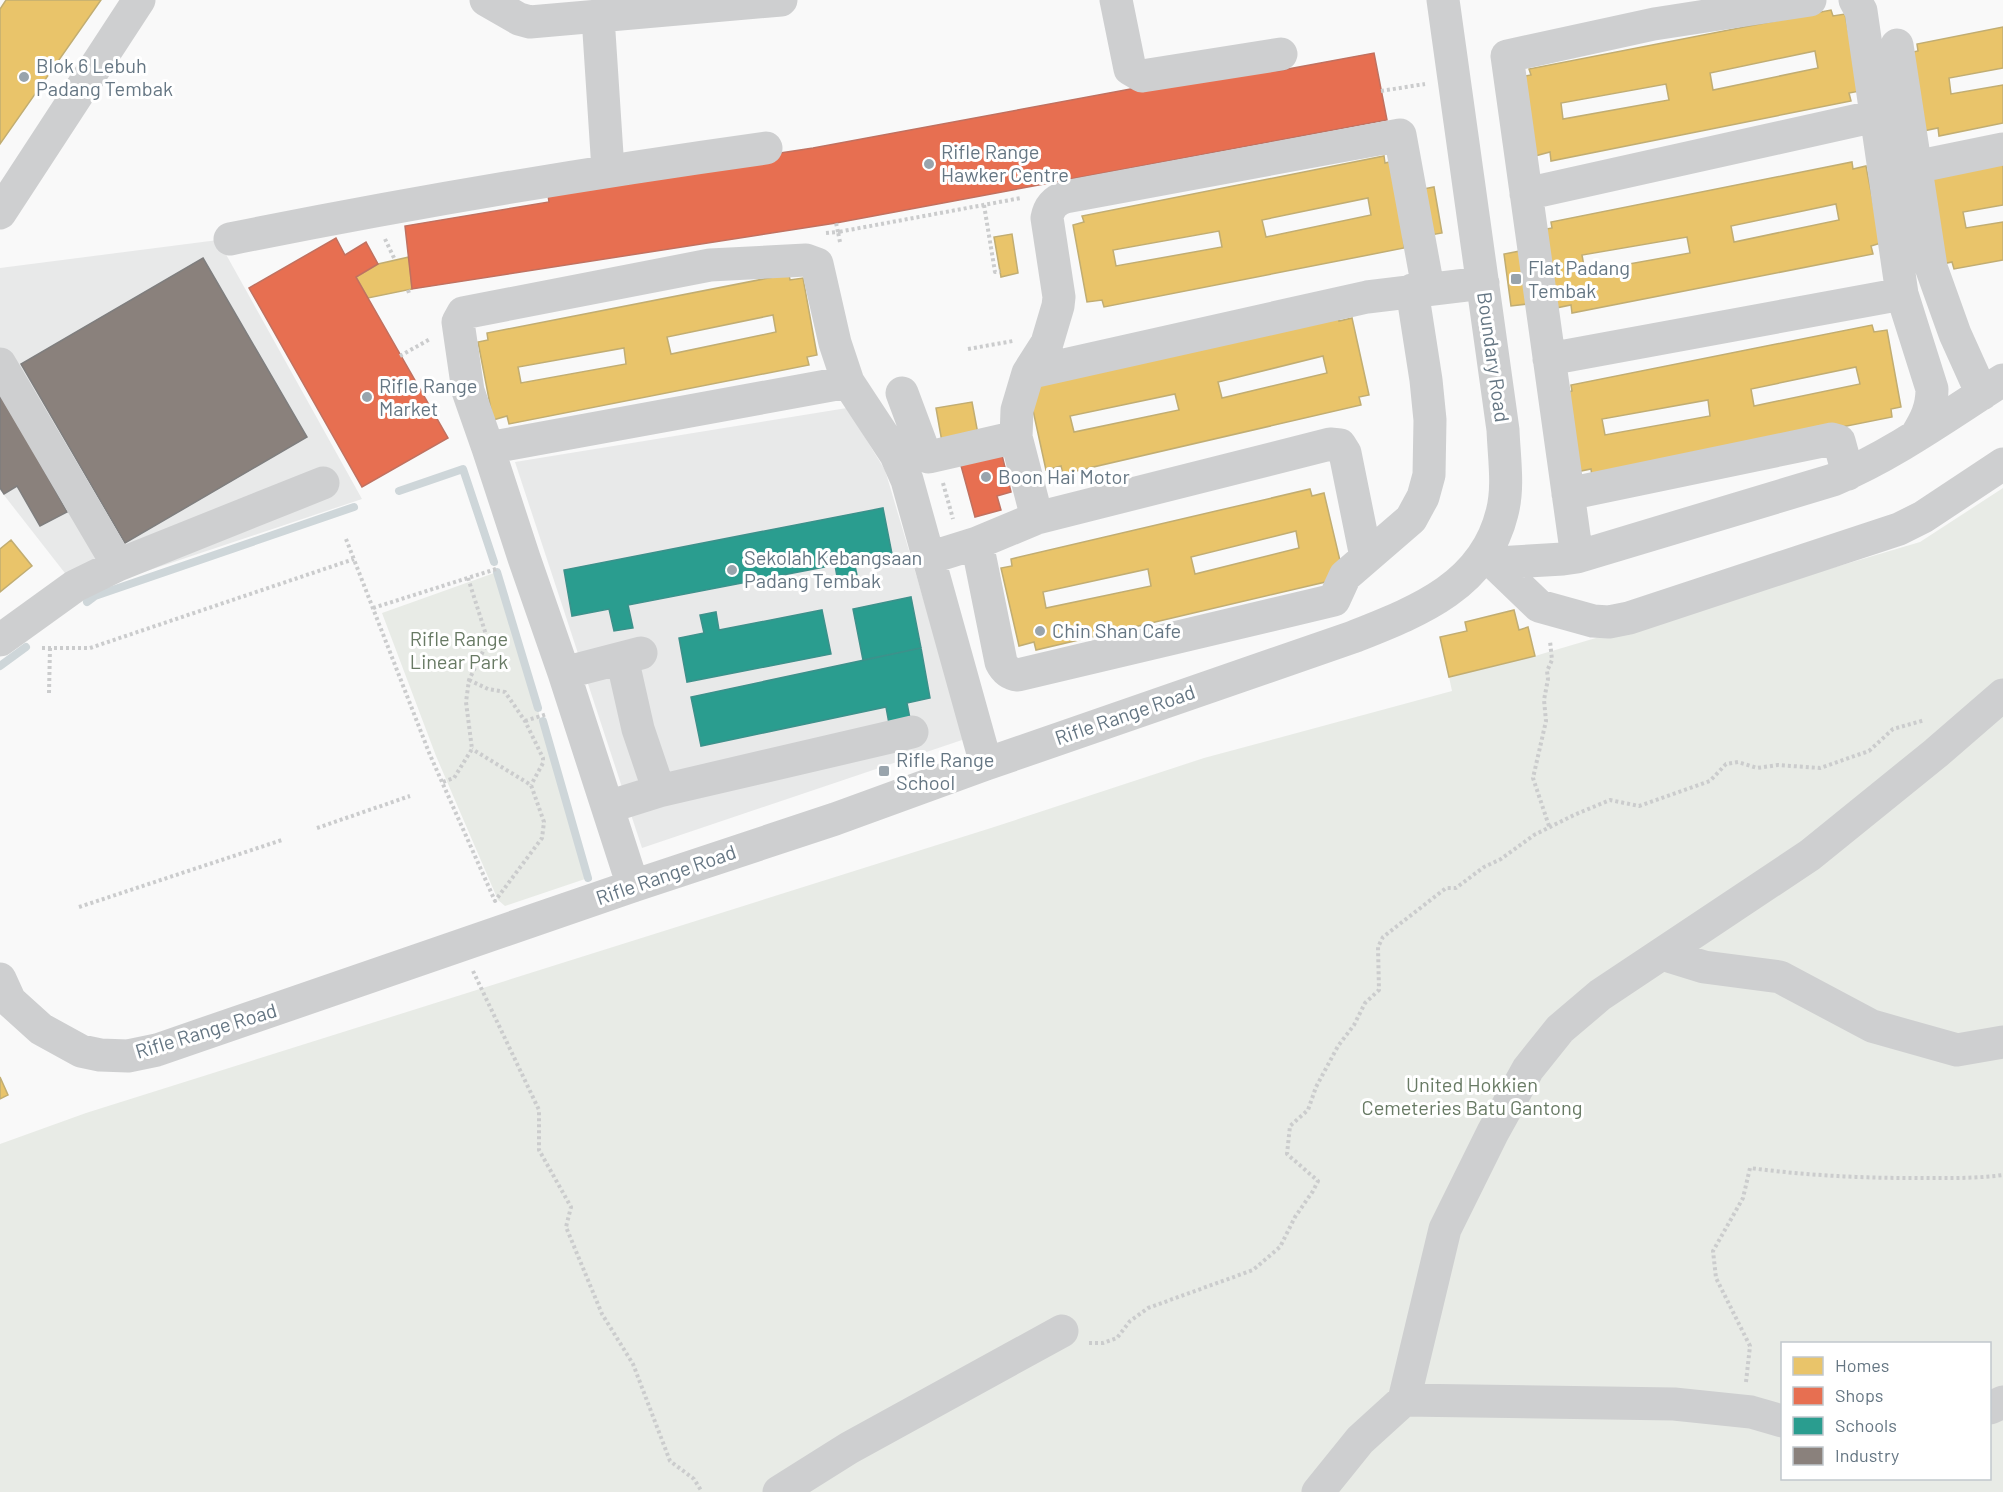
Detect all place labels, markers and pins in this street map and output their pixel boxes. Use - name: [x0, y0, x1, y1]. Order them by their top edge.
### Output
- place label: Blok 6 Lebuh Padang Tembak: [36, 53, 173, 100]
- marker: Blok 6 Lebuh Padang Tembak: [17, 70, 31, 84]
- place label: Rifle Range Hawker Centre: [941, 139, 1069, 186]
- marker: Rifle Range Hawker Centre: [922, 157, 936, 171]
- place label: Flat Padang Tembak: [1528, 255, 1630, 302]
- marker: Flat Padang Tembak: [1509, 272, 1523, 286]
- place label: Rifle Range Market: [379, 373, 477, 420]
- marker: Rifle Range Market: [360, 390, 374, 404]
- place label: Boon Hai Motor: [998, 464, 1130, 488]
- marker: Boon Hai Motor: [979, 470, 993, 484]
- place label: Sekolah Kebangsaan Padang Tembak: [744, 545, 922, 592]
- marker: Sekolah Kebangsaan Padang Tembak: [725, 563, 739, 577]
- place label: Chin Shan Cafe: [1052, 618, 1181, 642]
- marker: Chin Shan Cafe: [1033, 624, 1047, 638]
- place label: Rifle Range School: [896, 747, 994, 794]
- marker: Rifle Range School: [877, 764, 891, 778]

